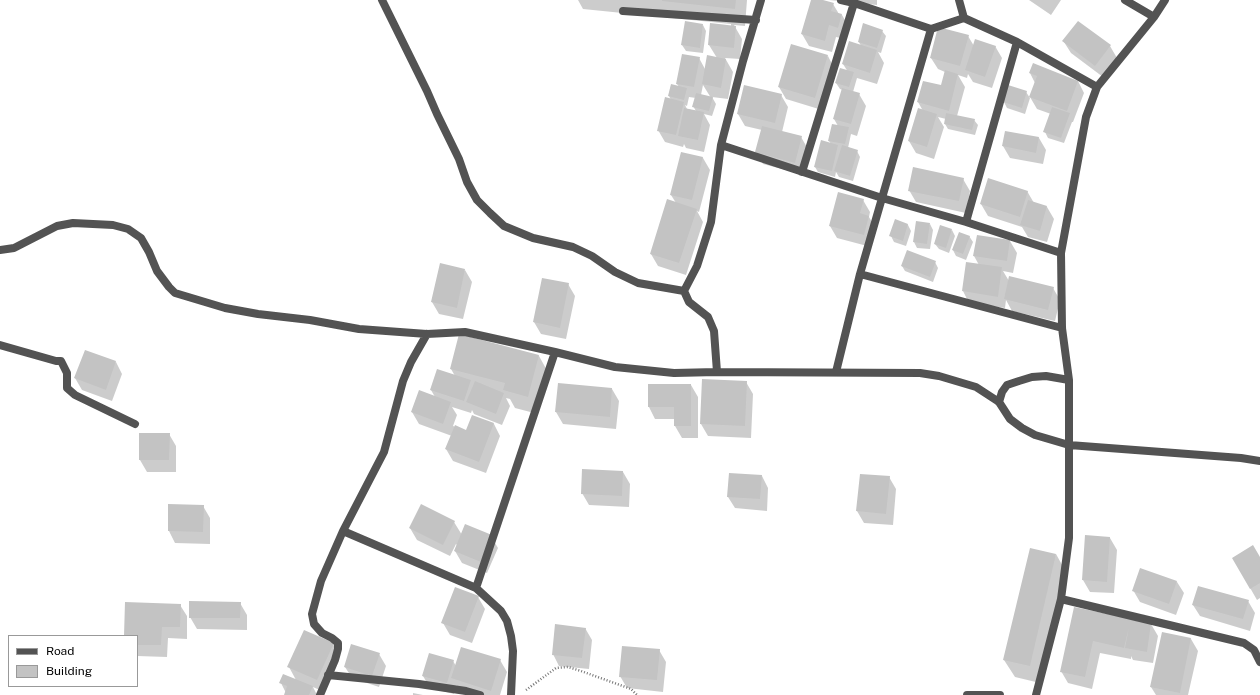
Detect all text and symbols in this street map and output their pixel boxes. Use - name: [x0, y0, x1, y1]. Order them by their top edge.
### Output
- legend: [8, 635, 138, 687]
- text: Road: [46, 644, 74, 658]
- text: Building: [46, 664, 92, 678]

